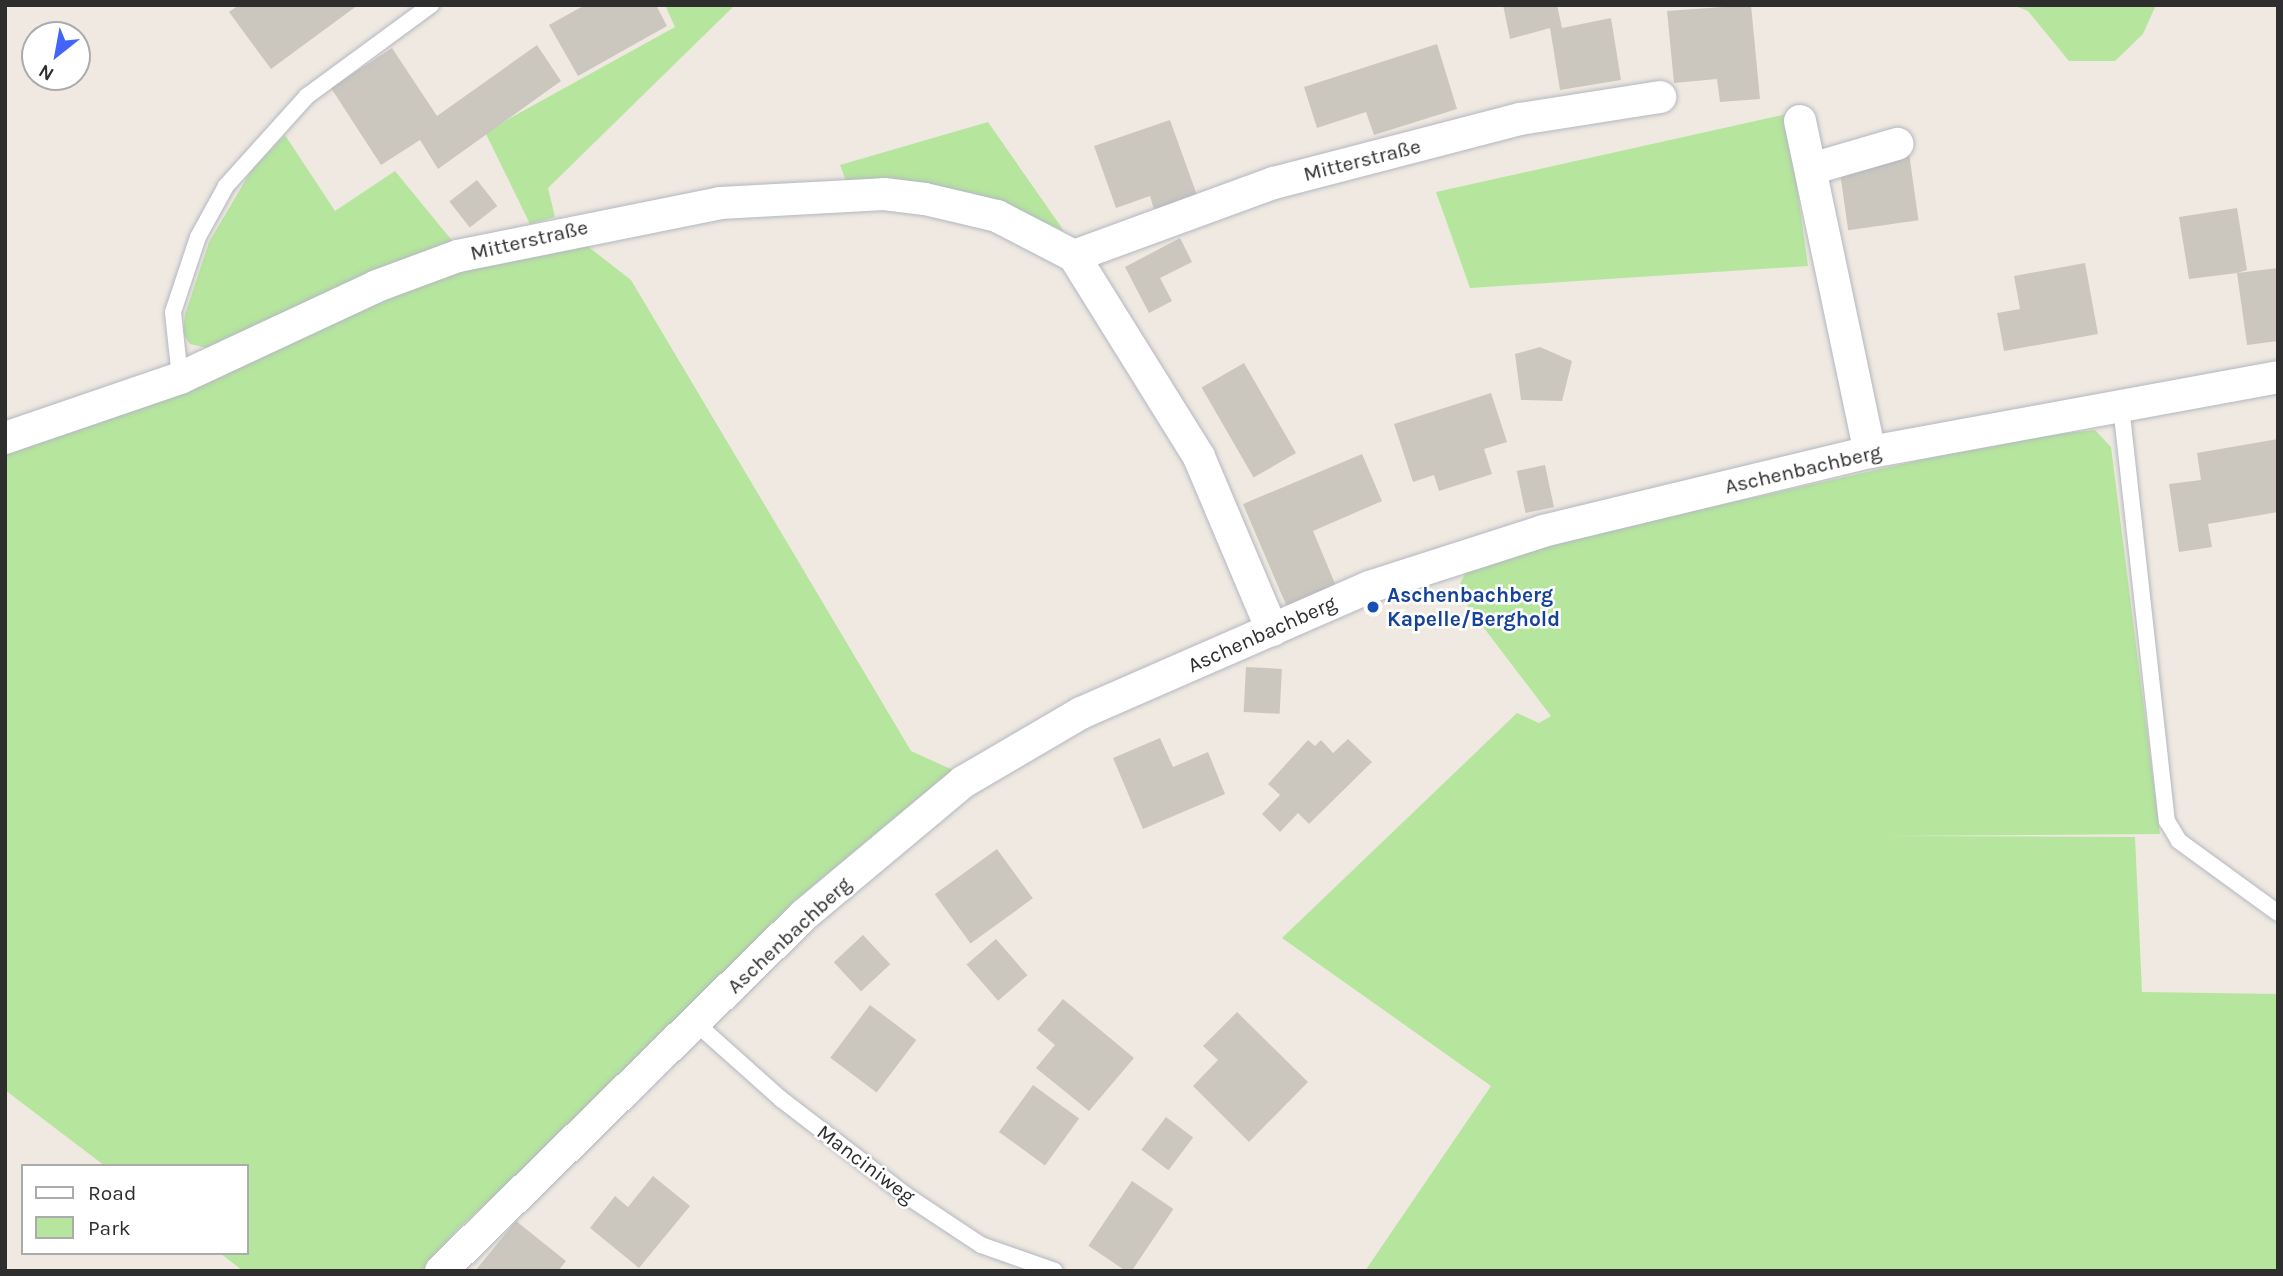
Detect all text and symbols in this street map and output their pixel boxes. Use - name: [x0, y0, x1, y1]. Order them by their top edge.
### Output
- north arrow: [21, 21, 91, 91]
- text: N: [35, 59, 58, 85]
- street label: Mitterstraße: [1301, 133, 1423, 187]
- street label: Mitterstraße: [468, 214, 590, 266]
- street label: Aschenbachberg: [1722, 439, 1884, 499]
- place label: Aschenbachberg Kapelle/Berghold: [1387, 582, 1560, 632]
- street label: Aschenbachberg: [1184, 590, 1340, 678]
- marker: Aschenbachberg Kapelle/Berghold: [1365, 599, 1381, 615]
- street label: Aschenbachberg: [722, 871, 856, 999]
- street label: Manciniweg: [812, 1119, 920, 1209]
- legend: [21, 1164, 248, 1255]
- text: Road: [88, 1181, 136, 1205]
- text: Park: [88, 1216, 131, 1240]

